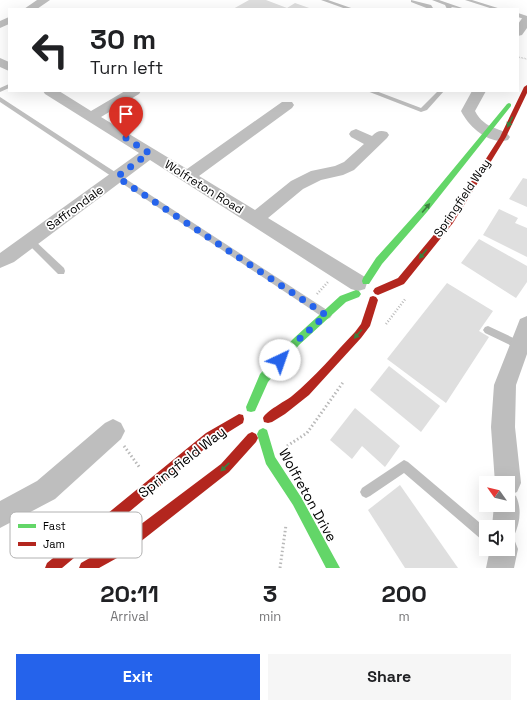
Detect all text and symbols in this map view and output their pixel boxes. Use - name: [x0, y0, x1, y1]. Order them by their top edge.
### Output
- text: 30 m: [90, 21, 156, 57]
- icon: left: [24, 24, 76, 76]
- text: Turn left: [90, 56, 163, 79]
- pin: [109, 97, 143, 138]
- icon: arrive: [115, 103, 137, 125]
- one-way arrow: [507, 117, 513, 128]
- street label: Wolfreton Road: [162, 156, 246, 218]
- street label: Springfield Way: [430, 156, 494, 240]
- street label: Saffrondale: [43, 182, 107, 234]
- one-way arrow: [422, 202, 431, 213]
- one-way arrow: [419, 248, 427, 259]
- one-way arrow: [353, 329, 362, 340]
- position arrow: [259, 339, 301, 381]
- street label: Springfield Way: [135, 422, 229, 502]
- street label: Wolfreton Drive: [275, 445, 341, 545]
- one-way arrow: [220, 462, 230, 472]
- north arrow: [479, 476, 515, 512]
- map controls: [479, 476, 515, 556]
- legend: [10, 512, 142, 558]
- text: Fast: [43, 519, 66, 533]
- button: sound: [479, 520, 515, 556]
- text: Jam: [43, 537, 65, 551]
- text: 20:11: [100, 578, 159, 609]
- text: 3: [263, 578, 277, 609]
- text: 200: [381, 578, 427, 609]
- text: Arrival: [110, 608, 149, 625]
- text: min: [259, 608, 281, 625]
- text: m: [399, 608, 410, 625]
- button: Exit: [16, 654, 260, 700]
- button: Share: [268, 654, 511, 700]

